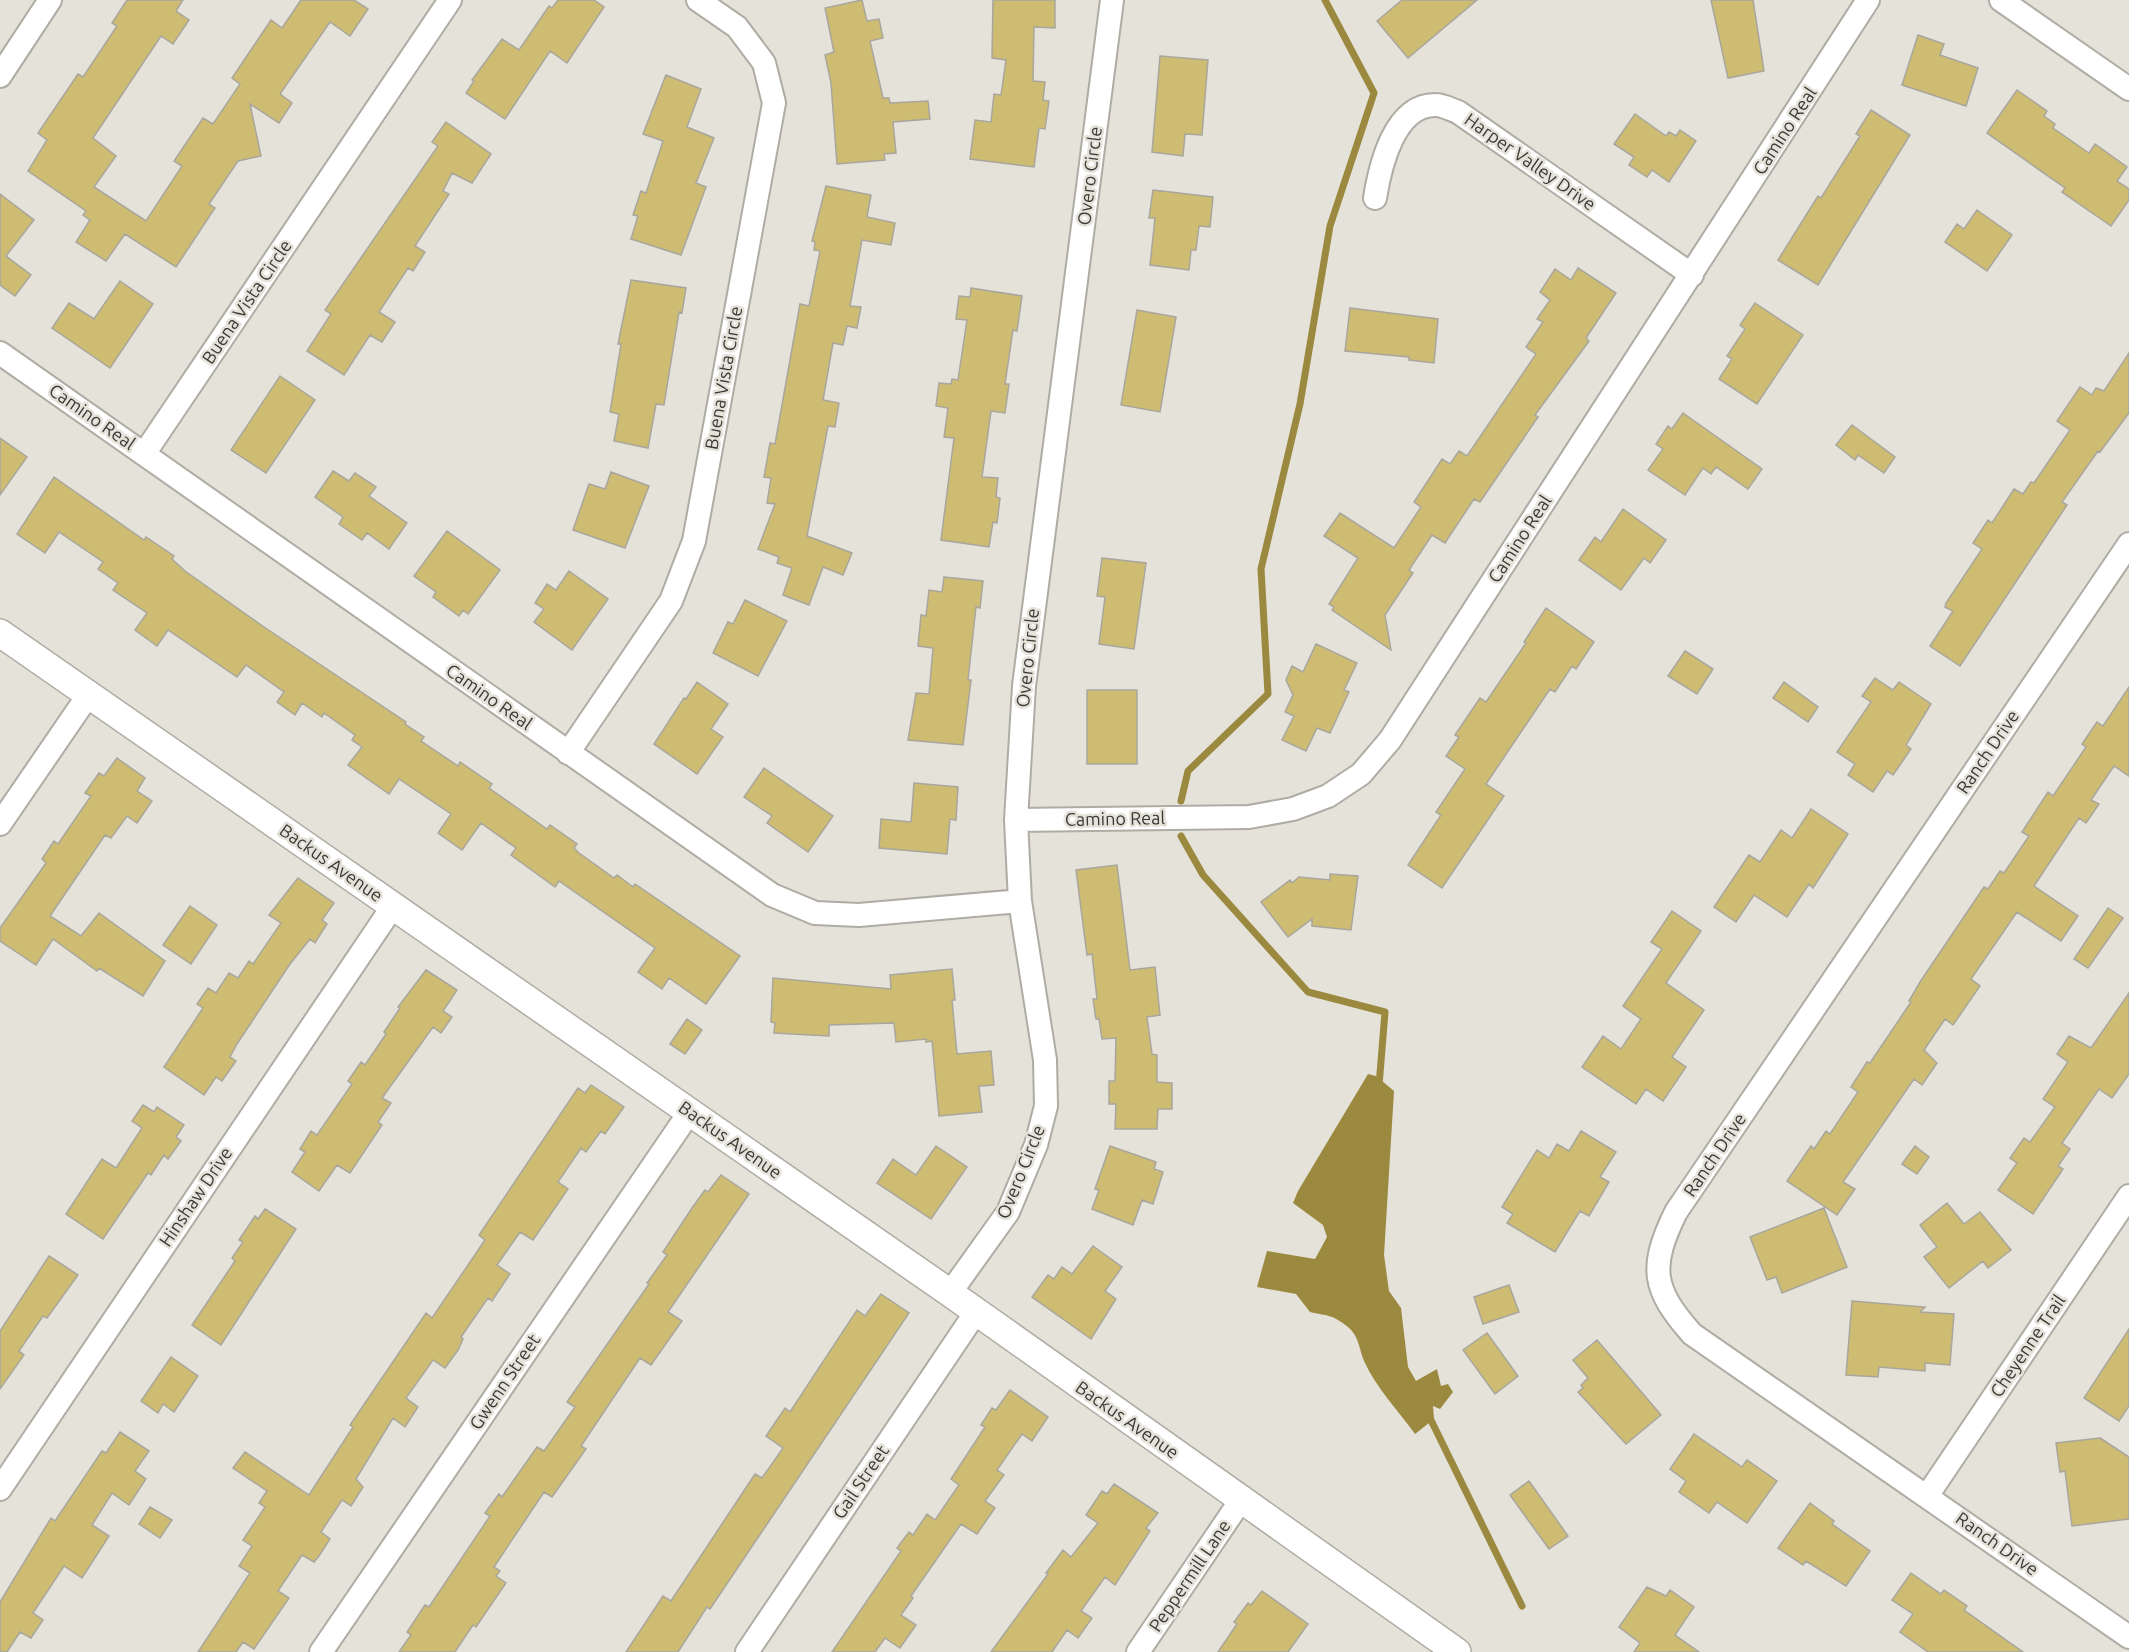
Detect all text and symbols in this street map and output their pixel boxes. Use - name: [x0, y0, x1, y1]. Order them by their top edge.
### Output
- street label: Camino Real: [1748, 83, 1820, 178]
- street label: Harper Valley Drive: [1461, 109, 1600, 214]
- street label: Overo Circle: [1073, 125, 1105, 226]
- street label: Buena Vista Circle: [197, 236, 295, 367]
- street label: Buena Vista Circle: [701, 305, 745, 451]
- street label: Camino Real: [46, 379, 140, 453]
- street label: Camino Real: [1483, 491, 1555, 586]
- street label: Overo Circle: [1012, 607, 1042, 708]
- street label: Camino Real: [443, 659, 537, 733]
- street label: Ranch Drive: [1952, 706, 2022, 797]
- street label: Camino Real: [1065, 807, 1166, 829]
- street label: Backus Avenue: [276, 819, 387, 905]
- street label: Backus Avenue: [675, 1096, 786, 1182]
- street label: Ranch Drive: [1679, 1109, 1749, 1200]
- street label: Overo Circle: [992, 1122, 1048, 1221]
- street label: Hinshaw Drive: [155, 1143, 236, 1250]
- street label: Cheyenne Trail: [1986, 1290, 2069, 1400]
- street label: Gwenn Street: [465, 1330, 543, 1433]
- street label: Backus Avenue: [1072, 1376, 1183, 1462]
- street label: Gail Street: [828, 1441, 892, 1522]
- street label: Ranch Drive: [1953, 1507, 2043, 1579]
- street label: Peppermill Lane: [1144, 1516, 1234, 1635]

